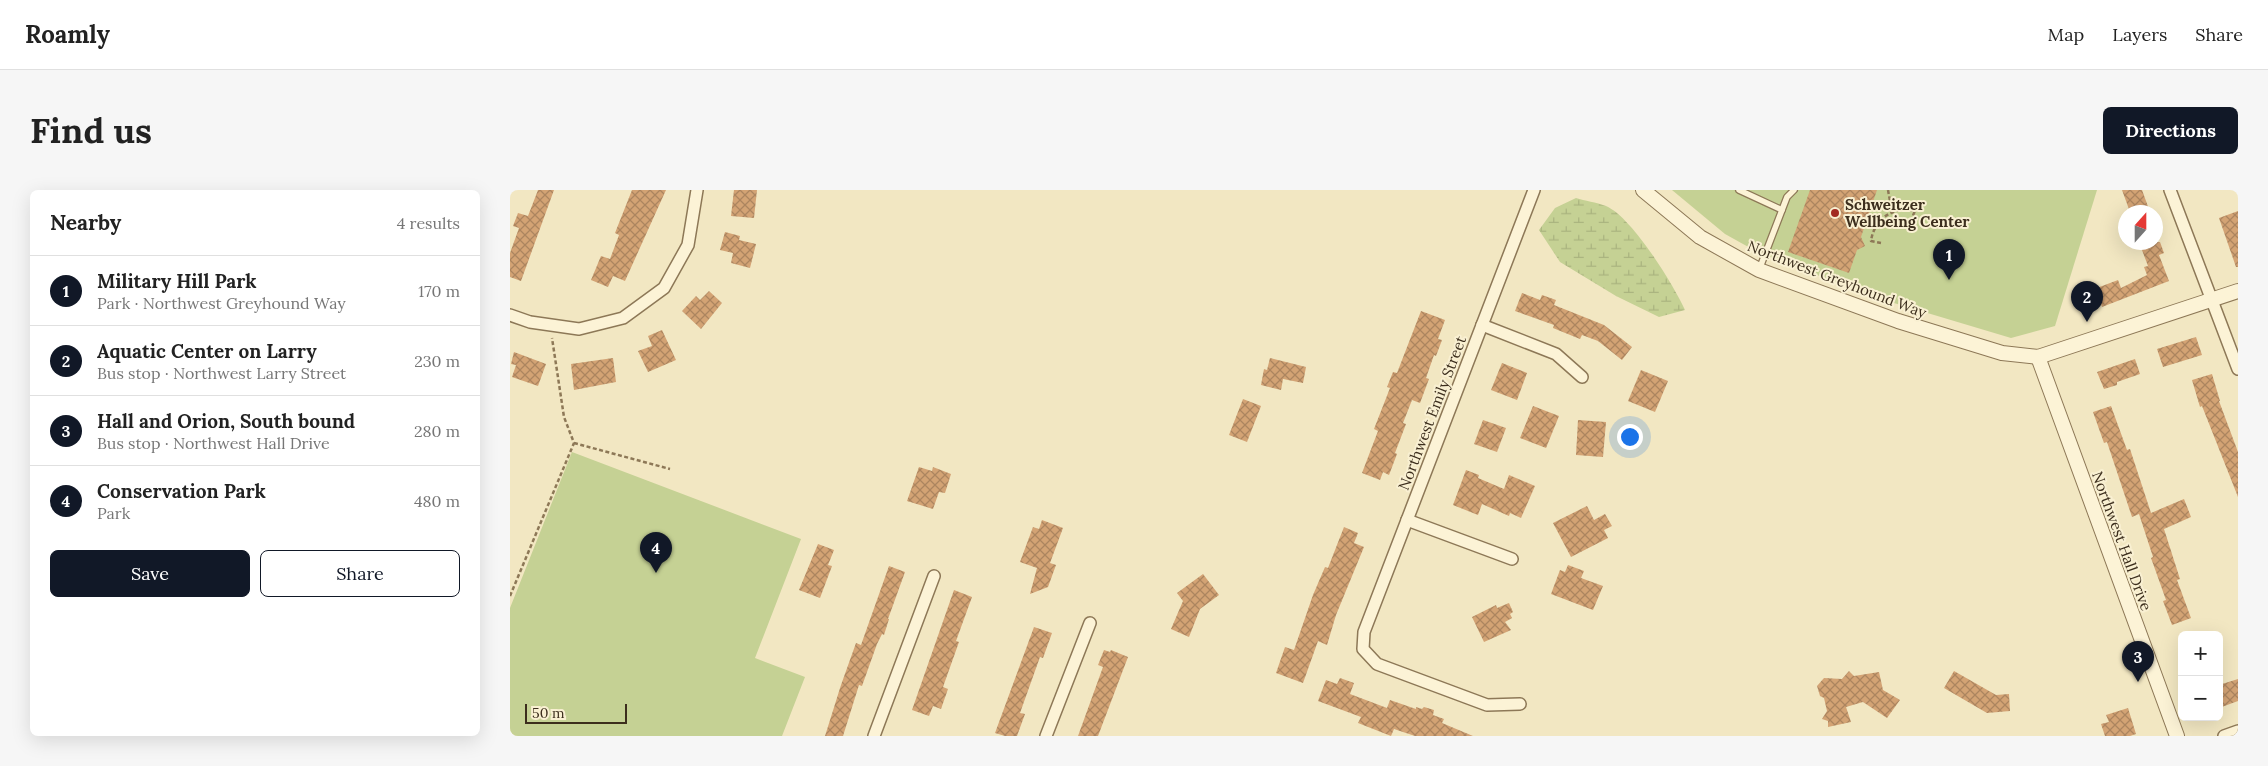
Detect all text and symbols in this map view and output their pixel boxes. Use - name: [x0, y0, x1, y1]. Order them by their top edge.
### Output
- text: Roamly: [25, 19, 110, 50]
- text: Map: [2048, 23, 2084, 46]
- text: Layers: [2112, 23, 2167, 46]
- text: Share: [2195, 23, 2243, 46]
- button: Directions: [2103, 107, 2238, 154]
- text: Find us: [30, 108, 152, 153]
- place label: Schweitzer Wellbeing Center: [1845, 195, 1970, 231]
- north arrow: [2118, 205, 2163, 250]
- marker: Schweitzer Wellbeing Center: [1829, 207, 1841, 219]
- text: Nearby: [50, 209, 121, 236]
- text: 4 results: [397, 213, 460, 233]
- street label: Northwest Greyhound Way: [1745, 236, 1929, 322]
- pin: 1: [1933, 239, 1965, 280]
- text: Military Hill Park: [97, 269, 257, 293]
- text: 1: [63, 281, 69, 301]
- text: 170 m: [418, 281, 460, 301]
- pin: 2: [2071, 281, 2103, 322]
- text: Park · Northwest Greyhound Way: [97, 293, 346, 313]
- street label: Northwest Emily Street: [1394, 333, 1470, 493]
- text: Aquatic Center on Larry: [97, 339, 317, 363]
- text: 2: [62, 351, 70, 371]
- text: 230 m: [414, 351, 460, 371]
- text: Bus stop · Northwest Larry Street: [97, 363, 346, 383]
- text: Hall and Orion, South bound: [97, 409, 355, 433]
- text: 3: [62, 421, 70, 441]
- text: 280 m: [414, 421, 460, 441]
- your location: [1617, 424, 1643, 450]
- text: Bus stop · Northwest Hall Drive: [97, 433, 330, 453]
- street label: Northwest Hall Drive: [2088, 469, 2156, 613]
- text: Conservation Park: [97, 479, 266, 503]
- text: 4: [62, 491, 70, 511]
- text: 480 m: [414, 491, 460, 511]
- text: Park: [97, 503, 130, 523]
- pin: 4: [640, 532, 672, 573]
- button: Save: [50, 550, 250, 597]
- button: Share: [260, 550, 460, 597]
- map controls: [2178, 631, 2223, 721]
- button: +: [2178, 631, 2223, 676]
- pin: 3: [2122, 641, 2154, 682]
- button: −: [2178, 676, 2223, 721]
- scale bar: [525, 701, 628, 724]
- text: 50 m: [532, 704, 565, 722]

